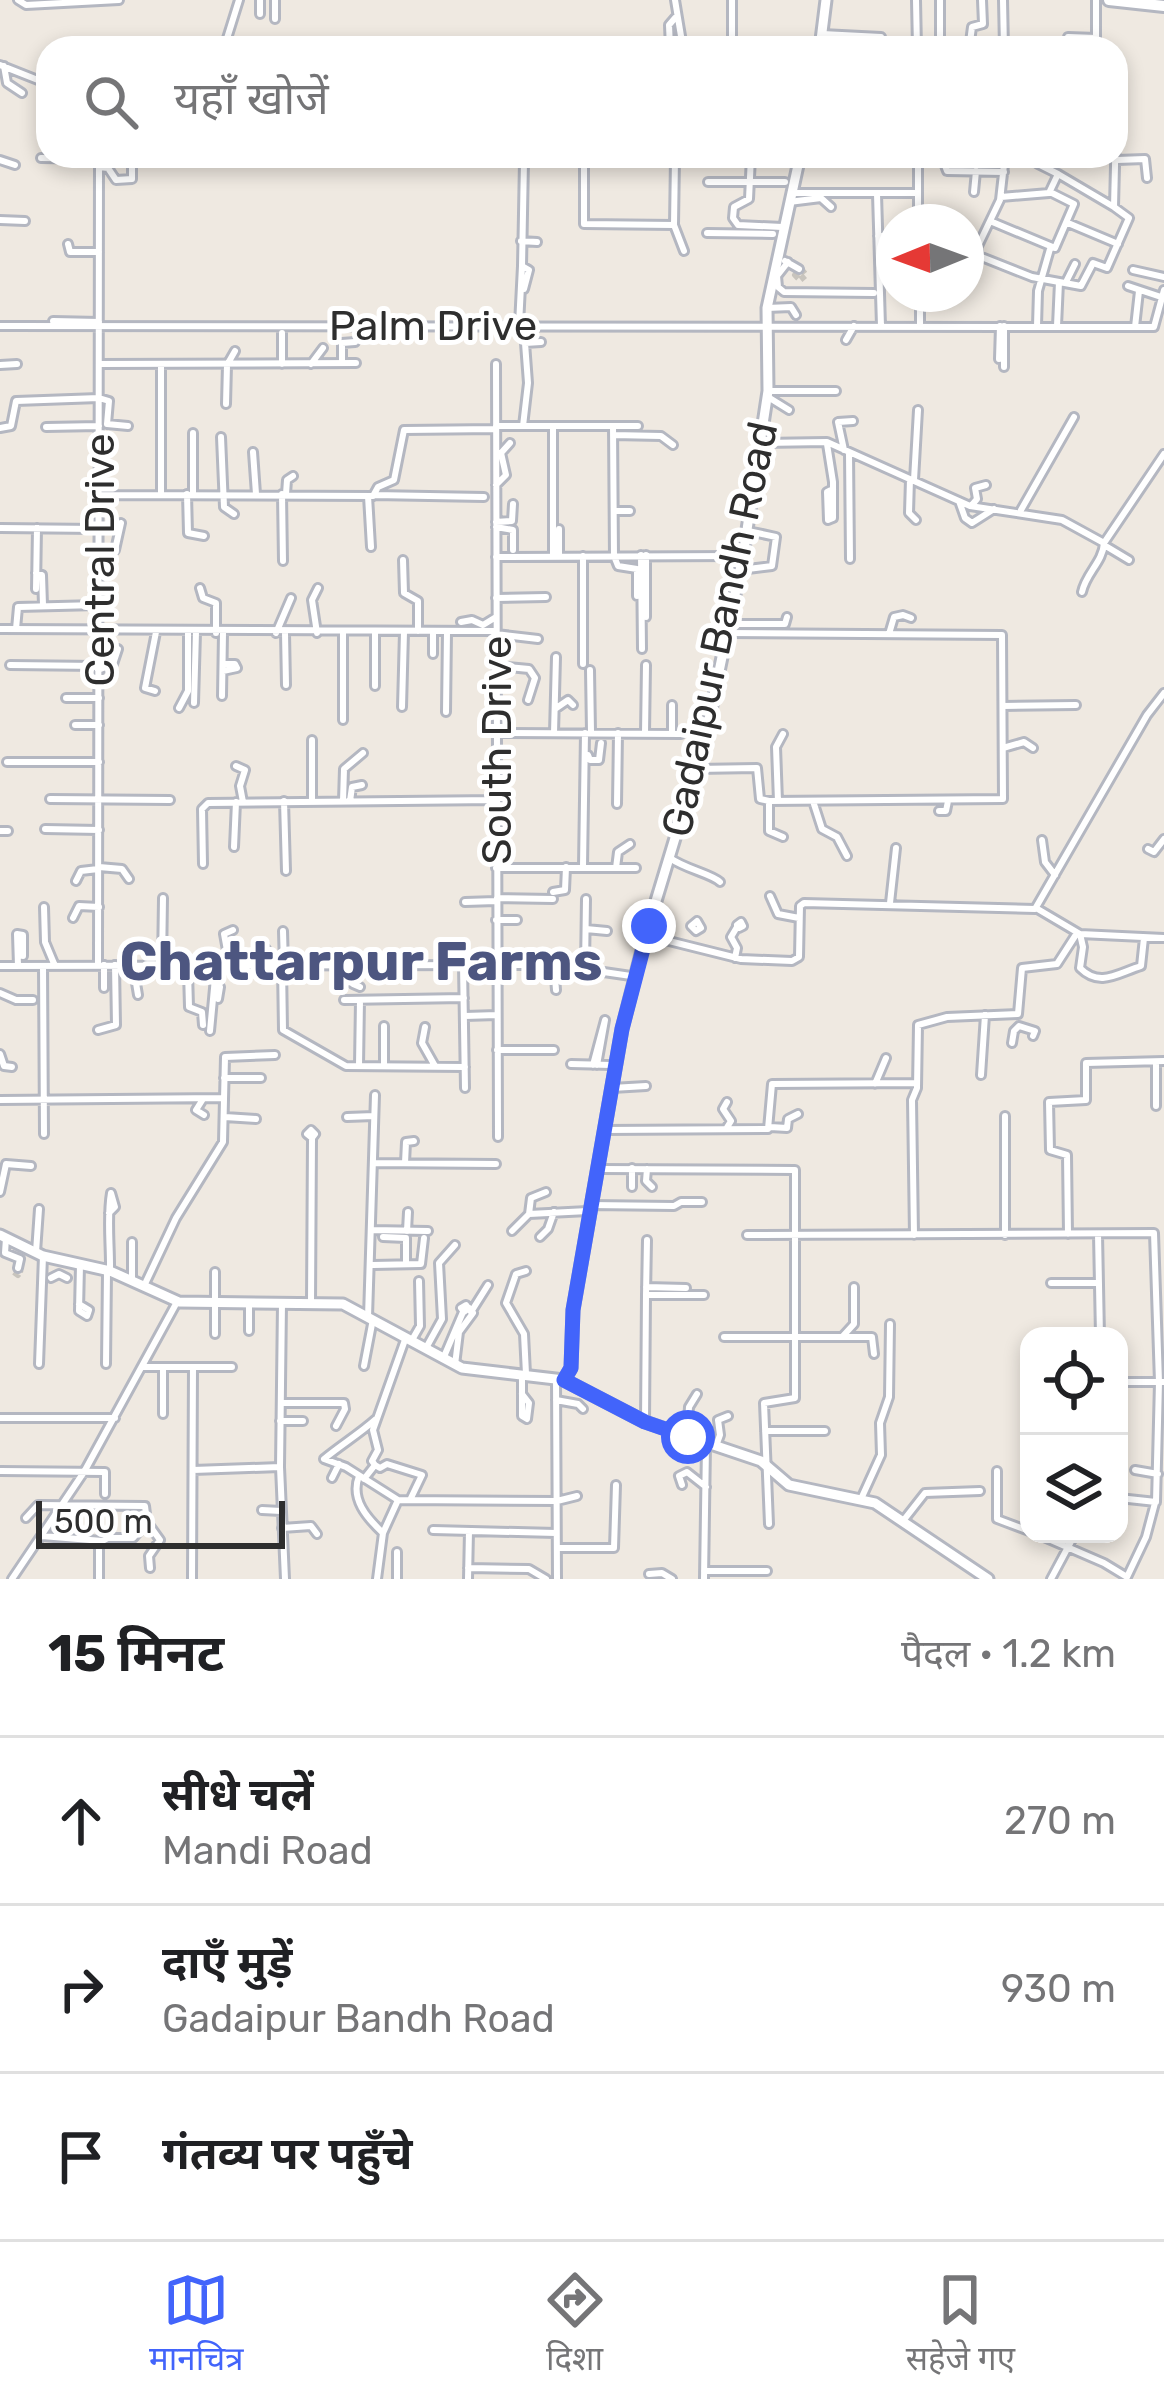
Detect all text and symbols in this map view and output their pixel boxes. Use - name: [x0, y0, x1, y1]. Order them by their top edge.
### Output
- search box: [36, 36, 1128, 168]
- icon: search: [78, 69, 144, 135]
- text: यहाँ खोजें: [174, 72, 329, 125]
- north arrow: [876, 204, 984, 312]
- street label: Palm Drive: [329, 301, 537, 351]
- street label: Gadaipur Bandh Road: [652, 417, 788, 841]
- street label: Central Drive: [75, 433, 125, 687]
- street label: South Drive: [472, 636, 522, 864]
- route end: [622, 899, 676, 953]
- district label: Chattarpur Farms: [119, 930, 603, 994]
- map controls: [1020, 1327, 1128, 1543]
- button: locate: [1020, 1327, 1128, 1435]
- route start: [661, 1410, 715, 1464]
- button: layers: [1020, 1435, 1128, 1543]
- scale bar: [36, 1495, 285, 1548]
- text: 500 m: [54, 1502, 153, 1541]
- text: 15 मिनट: [48, 1623, 224, 1684]
- text: पैदल · 1.2 km: [901, 1631, 1116, 1677]
- text: सीधे चलें: [162, 1768, 313, 1821]
- icon: ahead: [48, 1788, 114, 1854]
- text: 270 m: [1004, 1798, 1116, 1844]
- text: Mandi Road: [162, 1828, 373, 1874]
- text: दाएँ मुड़ें: [162, 1936, 292, 1989]
- icon: right: [48, 1956, 114, 2022]
- text: 930 m: [1001, 1966, 1116, 2012]
- text: Gadaipur Bandh Road: [162, 1996, 555, 2042]
- icon: arrive: [48, 2124, 114, 2190]
- text: गंतव्य पर पहुँचे: [162, 2127, 413, 2180]
- tab: मानचित्र: [149, 2267, 243, 2383]
- tab: दिशा: [542, 2267, 608, 2383]
- tab: सहेजे गए: [906, 2267, 1015, 2383]

